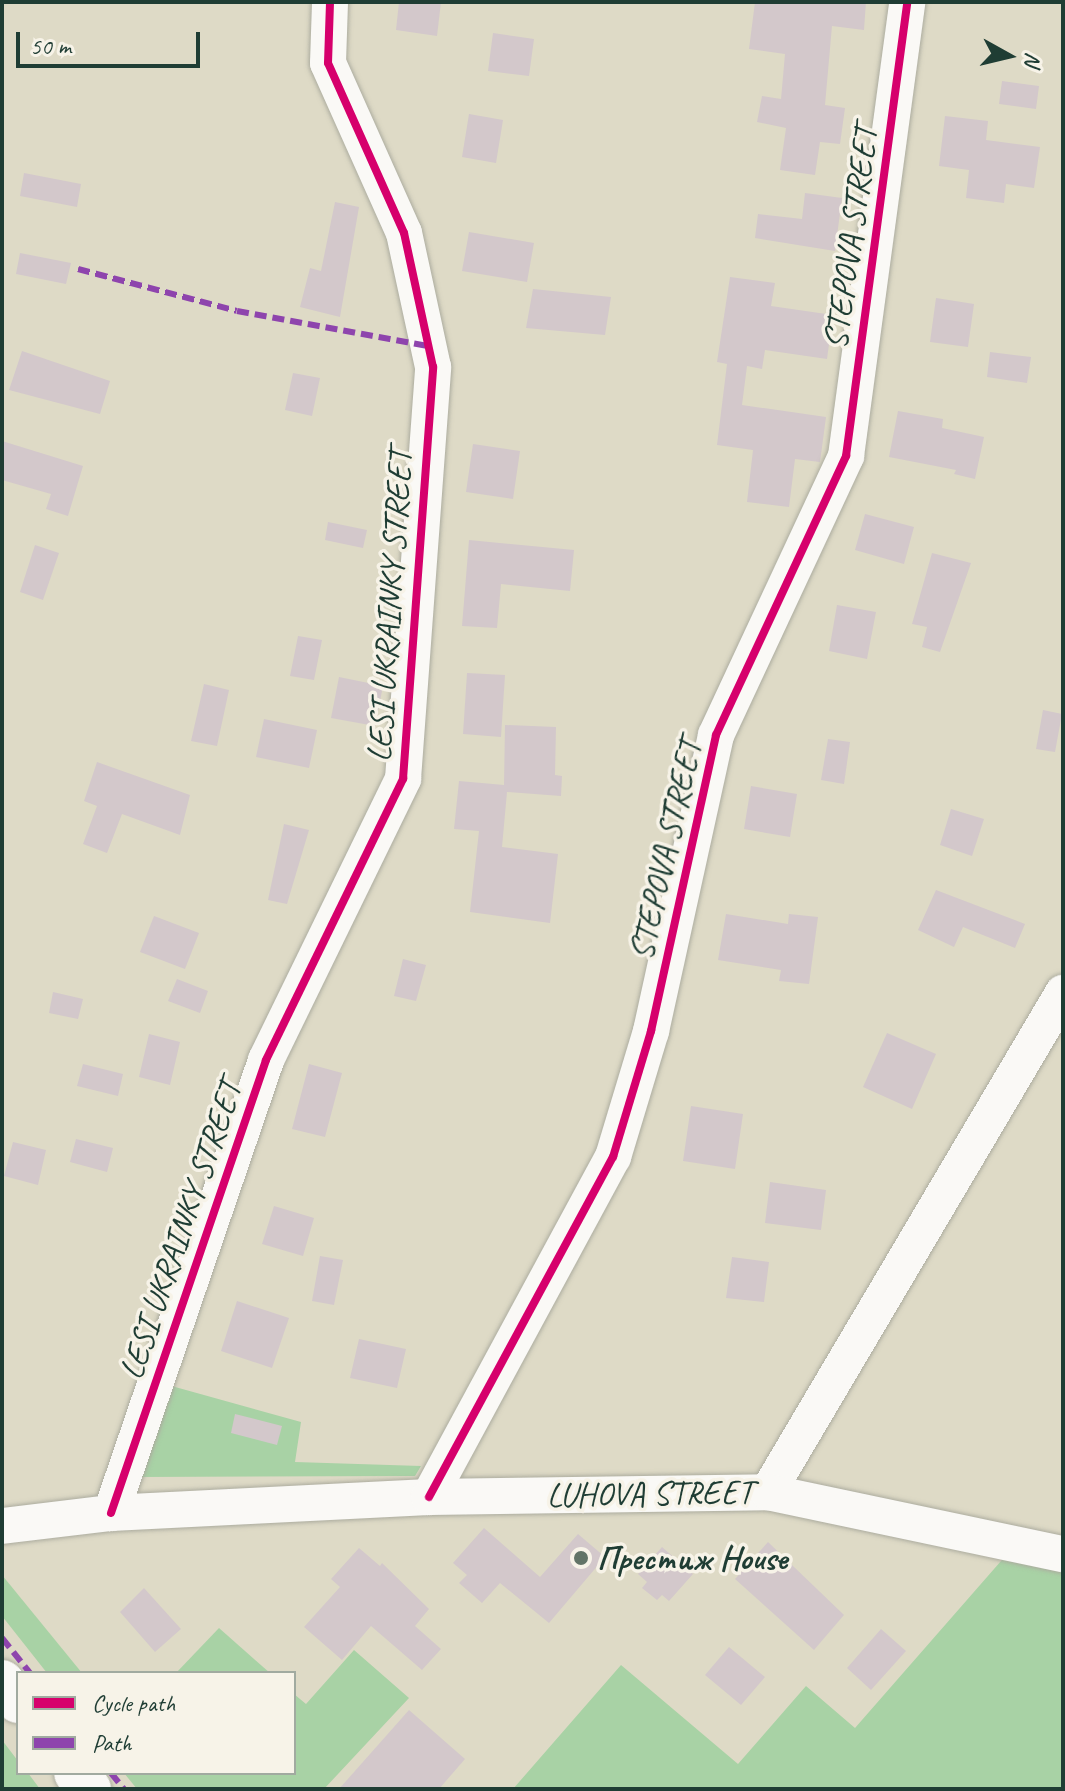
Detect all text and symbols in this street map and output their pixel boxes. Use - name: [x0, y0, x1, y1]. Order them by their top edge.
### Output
- scale bar: [20, 16, 204, 66]
- north arrow: [969, 16, 1049, 96]
- text: 50 m: [30, 31, 71, 61]
- text: N: [1018, 51, 1048, 68]
- street label: STEPOVA STREET: [814, 125, 886, 351]
- street label: LESI UKRAINKY STREET: [358, 449, 420, 763]
- street label: STEPOVA STREET: [620, 737, 710, 963]
- street label: LESI UKRAINKY STREET: [110, 1076, 250, 1384]
- street label: LUHOVA STREET: [547, 1471, 753, 1515]
- place label: Престиж House: [597, 1538, 787, 1578]
- marker: Престиж House: [572, 1549, 590, 1567]
- legend: [16, 1671, 296, 1775]
- text: Cycle path: [92, 1688, 175, 1718]
- text: Path: [92, 1728, 132, 1758]

